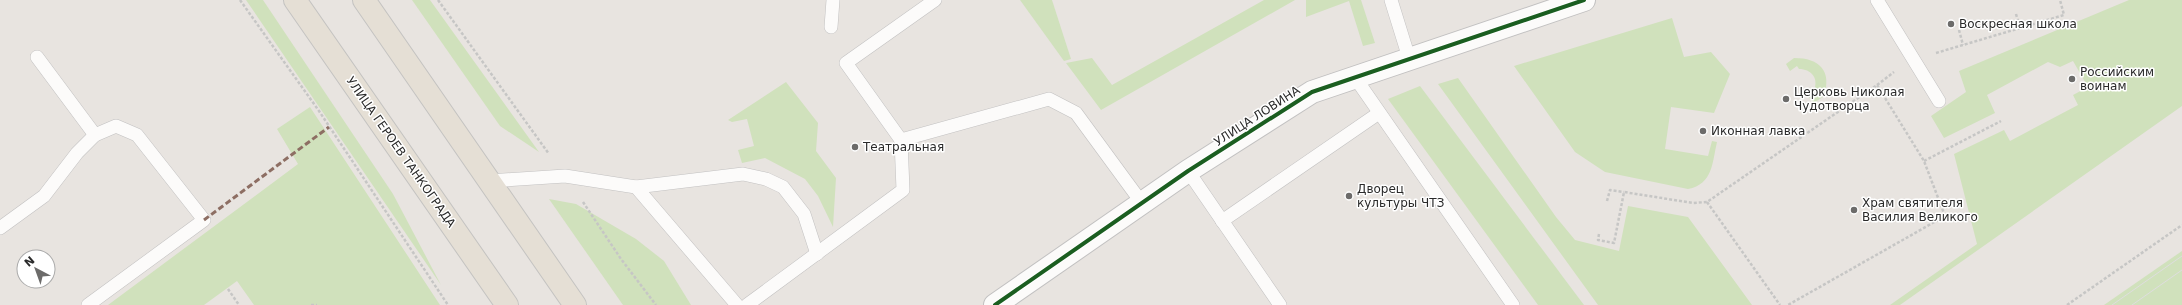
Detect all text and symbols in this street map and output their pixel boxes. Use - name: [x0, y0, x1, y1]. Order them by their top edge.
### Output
- place label: Воскресная школа: [1959, 17, 2077, 31]
- marker: Воскресная школа: [1946, 19, 1956, 29]
- place label: Российским воинам: [2080, 65, 2154, 93]
- street label: УЛИЦА ГЕРОЕВ ТАНКОГРАДА: [343, 74, 459, 231]
- marker: Российским воинам: [2067, 74, 2077, 84]
- street label: УЛИЦА ЛОВИНА: [1211, 83, 1303, 149]
- place label: Церковь Николая Чудотворца: [1794, 85, 1905, 113]
- marker: Церковь Николая Чудотворца: [1781, 94, 1791, 104]
- place label: Иконная лавка: [1711, 124, 1805, 138]
- marker: Иконная лавка: [1698, 126, 1708, 136]
- place label: Театральная: [862, 140, 944, 154]
- marker: Театральная: [850, 142, 860, 152]
- place label: Дворец культуры ЧТЗ: [1357, 182, 1444, 210]
- marker: Дворец культуры ЧТЗ: [1344, 191, 1354, 201]
- place label: Храм святителя Василия Великого: [1862, 196, 1978, 224]
- marker: Храм святителя Василия Великого: [1849, 205, 1859, 215]
- north arrow: [16, 249, 56, 289]
- text: N: [22, 254, 38, 270]

